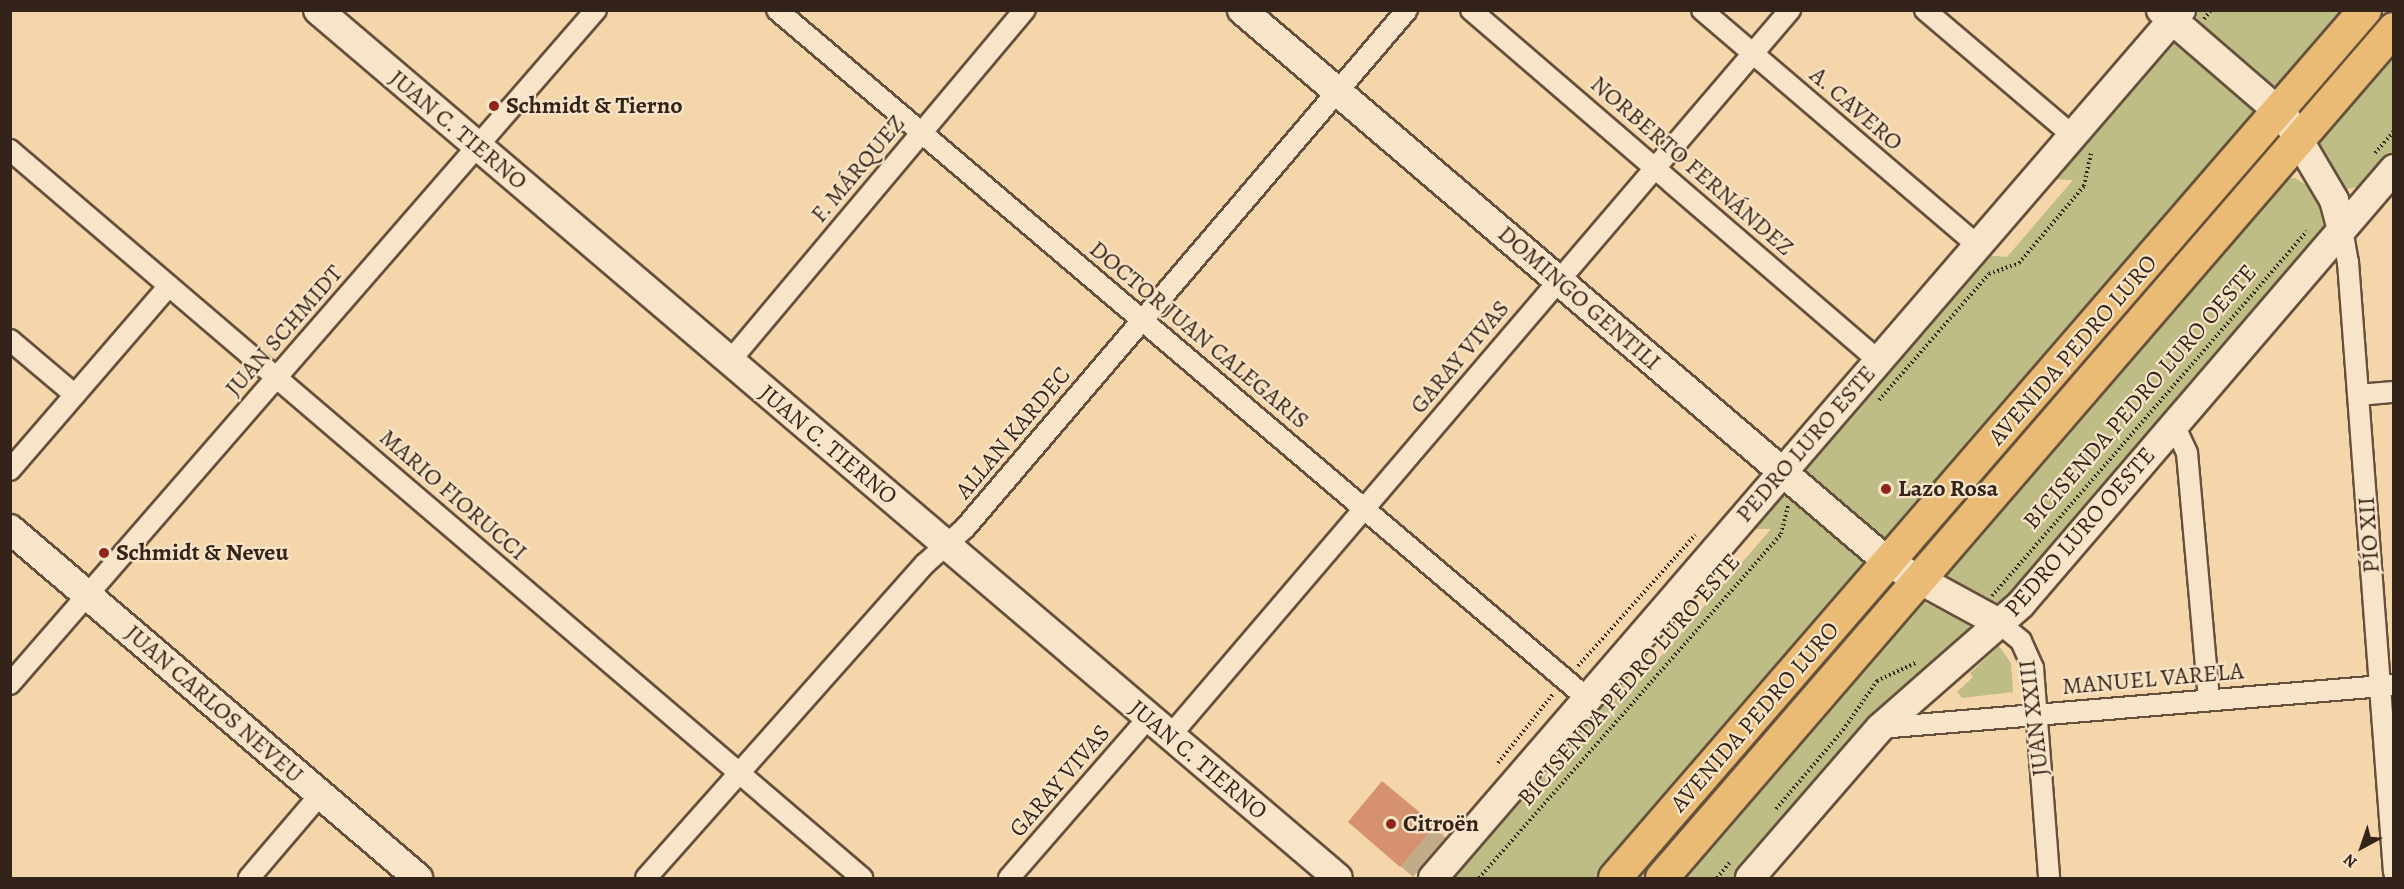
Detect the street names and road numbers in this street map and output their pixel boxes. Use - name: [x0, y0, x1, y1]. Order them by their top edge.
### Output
- street label: A. CAVERO: [1804, 61, 1908, 157]
- street label: JUAN C. TIERNO: [383, 64, 533, 196]
- street label: NORBERTO FERNÁNDEZ: [1584, 70, 1800, 262]
- street label: F. MÁRQUEZ: [805, 109, 911, 229]
- street label: DOMINGO GENTILI: [1492, 219, 1666, 377]
- street label: DOCTOR JUAN CALEGARIS: [1083, 235, 1315, 435]
- street label: AVENIDA PEDRO LURO: [1982, 249, 2164, 451]
- street label: JUAN SCHMIDT: [219, 259, 349, 403]
- street label: BICISENDA PEDRO LURO OESTE: [2017, 259, 2263, 535]
- street label: GARAY VIVAS: [1404, 294, 1516, 420]
- street label: PEDRO LURO ESTE: [1730, 360, 1882, 528]
- street label: ALLAN KARDEC: [949, 361, 1077, 505]
- street label: JUAN C. TIERNO: [753, 379, 903, 511]
- street label: MARIO FIORUCCI: [374, 423, 532, 567]
- street label: PEDRO LURO OESTE: [1999, 441, 2161, 623]
- street label: PÍO XII: [2352, 496, 2386, 574]
- street label: BICISENDA PEDRO LURO ESTE: [1512, 548, 1746, 812]
- street label: AVENIDA PEDRO LURO: [1664, 616, 1846, 818]
- street label: JUAN CARLOS NEVEU: [119, 619, 309, 789]
- street label: MANUEL VARELA: [2061, 657, 2245, 701]
- street label: JUAN XXIII: [2013, 658, 2055, 778]
- street label: JUAN C. TIERNO: [1123, 694, 1273, 826]
- street label: GARAY VIVAS: [1004, 719, 1116, 843]

